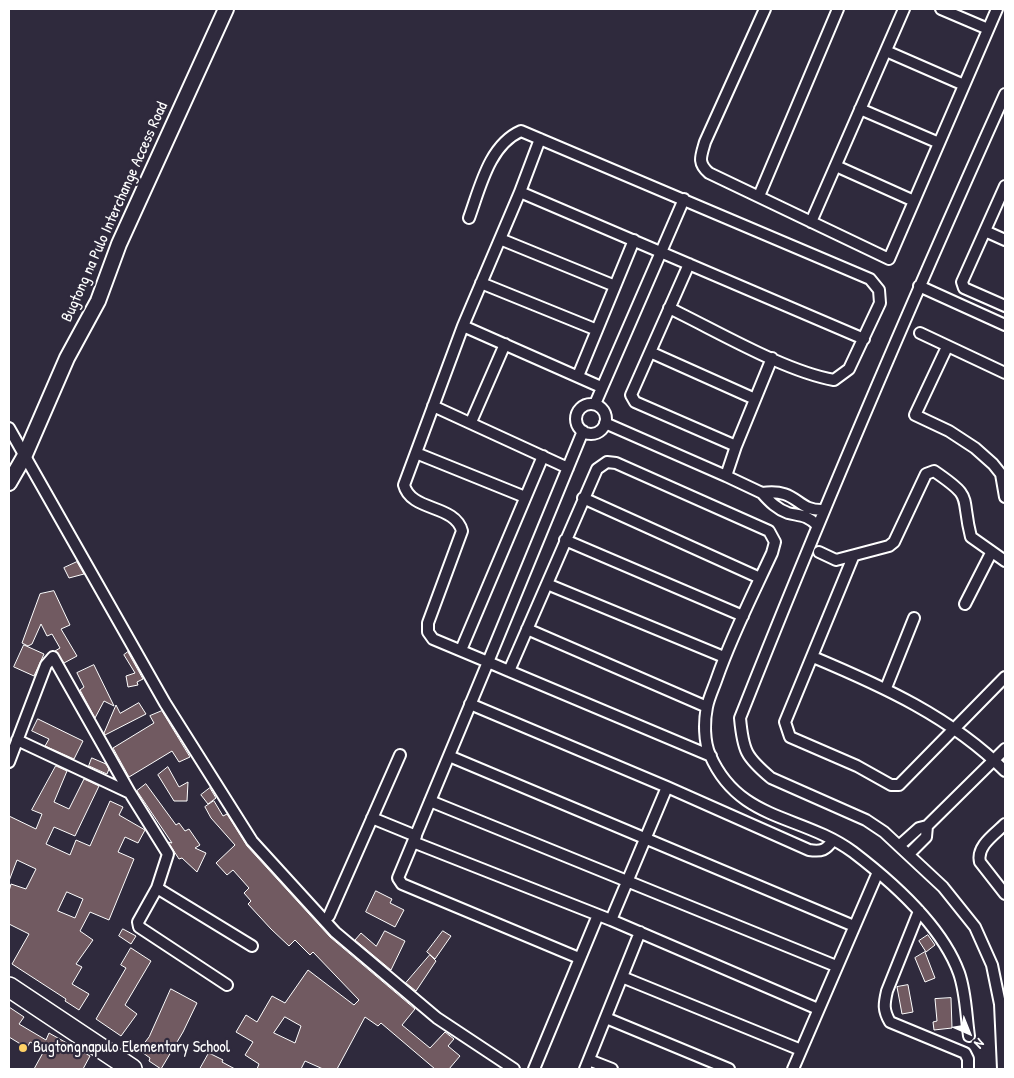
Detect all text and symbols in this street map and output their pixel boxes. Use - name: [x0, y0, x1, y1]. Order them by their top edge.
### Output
- street label: Bugtong na Pulo Interchange Access Road: [58, 99, 172, 325]
- north arrow: [944, 1008, 994, 1058]
- text: N: [970, 1035, 989, 1054]
- place label: Bugtongnapulo Elementary School: [33, 1038, 230, 1058]
- marker: Bugtongnapulo Elementary School: [17, 1042, 29, 1054]

